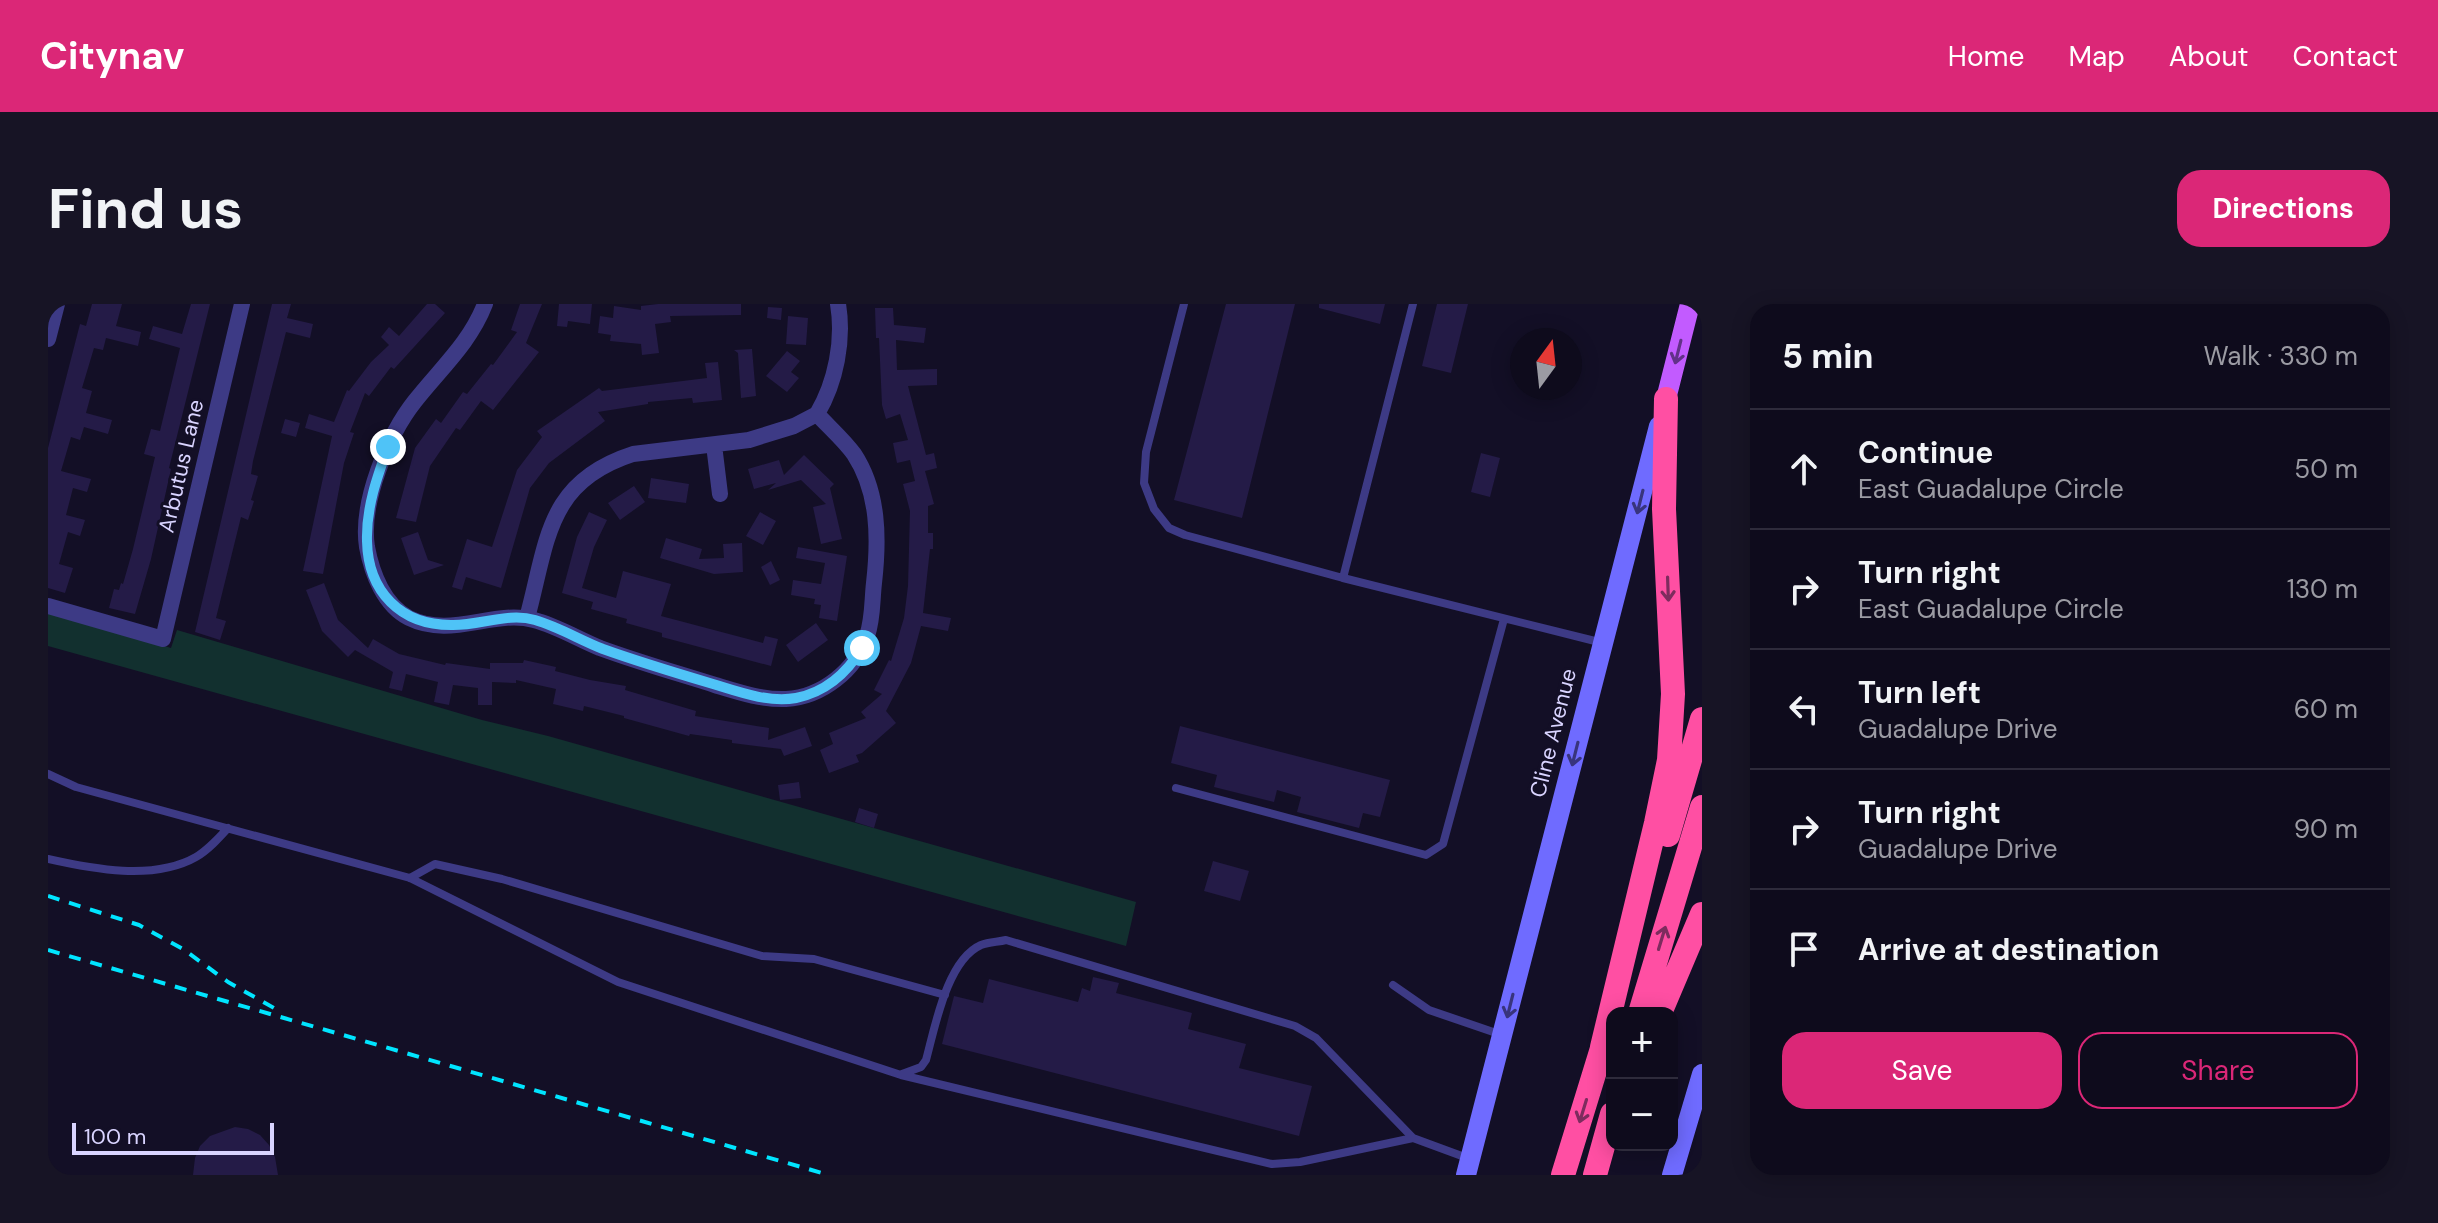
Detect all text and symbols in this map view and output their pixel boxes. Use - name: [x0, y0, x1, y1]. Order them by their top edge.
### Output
- text: Citynav: [40, 31, 184, 81]
- text: Home: [1948, 38, 2024, 75]
- text: Map: [2068, 38, 2125, 75]
- text: About: [2169, 38, 2248, 75]
- text: Contact: [2292, 38, 2398, 75]
- button: Directions: [2177, 170, 2390, 247]
- text: Find us: [48, 172, 243, 245]
- north arrow: [1510, 328, 1582, 400]
- text: 5 min: [1782, 334, 1873, 379]
- one-way arrow: [1670, 338, 1685, 364]
- text: Walk · 330 m: [2203, 339, 2358, 373]
- street label: Arbutus Lane: [152, 397, 210, 535]
- route end: [370, 429, 406, 465]
- text: Continue: [1858, 433, 1993, 472]
- icon: ahead: [1782, 447, 1826, 491]
- text: 50 m: [2294, 452, 2358, 486]
- text: East Guadalupe Circle: [1858, 472, 2124, 506]
- one-way arrow: [1631, 489, 1646, 514]
- text: Turn right: [1858, 553, 2001, 592]
- icon: right: [1782, 567, 1826, 611]
- text: 130 m: [2287, 572, 2358, 606]
- one-way arrow: [1660, 575, 1675, 602]
- text: East Guadalupe Circle: [1858, 592, 2124, 626]
- route start: [844, 630, 880, 666]
- street label: Cline Avenue: [1523, 666, 1583, 800]
- text: Turn left: [1858, 673, 1981, 712]
- icon: left: [1782, 687, 1826, 731]
- text: 60 m: [2294, 692, 2358, 726]
- text: Guadalupe Drive: [1858, 712, 2057, 746]
- one-way arrow: [1566, 740, 1581, 766]
- text: Turn right: [1858, 793, 2001, 832]
- icon: right: [1782, 807, 1826, 851]
- text: 90 m: [2294, 812, 2358, 846]
- text: Guadalupe Drive: [1858, 832, 2057, 866]
- one-way arrow: [1655, 926, 1670, 952]
- icon: arrive: [1782, 927, 1826, 971]
- text: Arrive at destination: [1858, 930, 2159, 969]
- one-way arrow: [1502, 992, 1517, 1018]
- map controls: [1606, 1007, 1678, 1151]
- button: +: [1606, 1007, 1678, 1079]
- button: Save: [1782, 1032, 2062, 1109]
- button: Share: [2078, 1032, 2358, 1109]
- button: −: [1606, 1079, 1678, 1151]
- one-way arrow: [1575, 1098, 1590, 1124]
- scale bar: [72, 1119, 274, 1155]
- text: 100 m: [84, 1122, 146, 1151]

